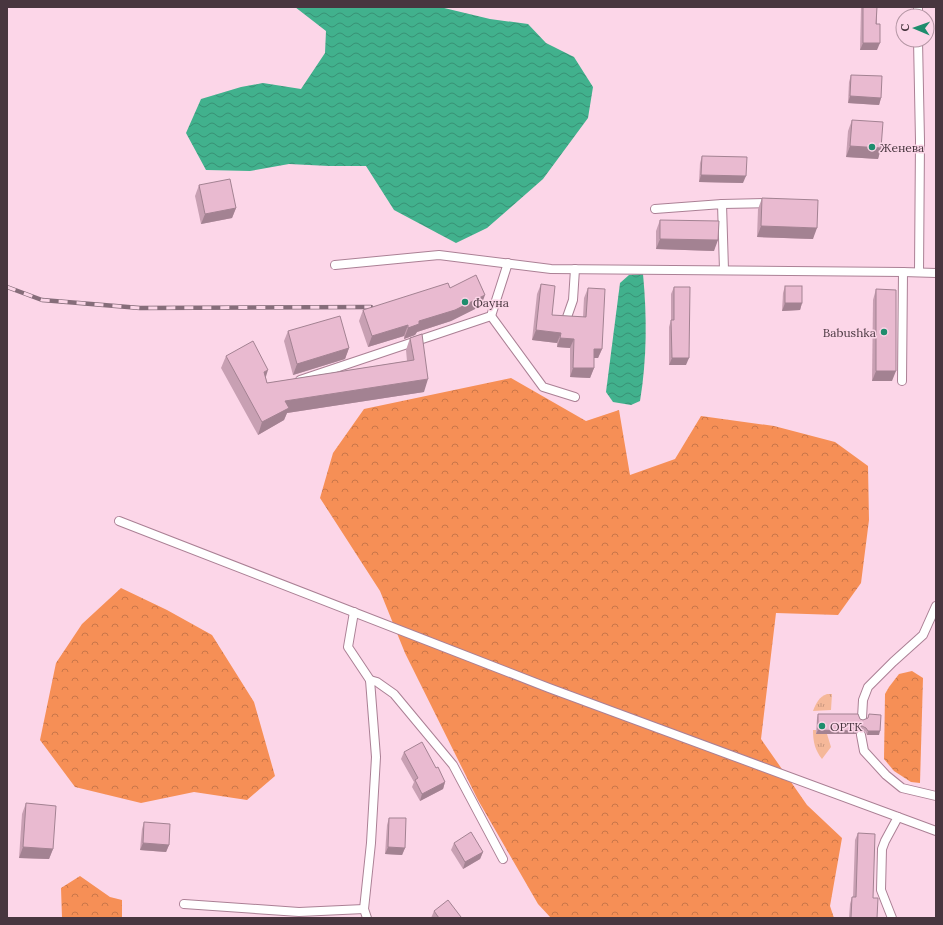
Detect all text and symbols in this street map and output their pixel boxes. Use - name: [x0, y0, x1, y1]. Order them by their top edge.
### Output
- north arrow: [895, 8, 935, 48]
- text: С: [898, 23, 912, 32]
- place label: Женева: [880, 140, 924, 155]
- marker: Женева: [867, 142, 877, 152]
- place label: Фауна: [473, 295, 509, 310]
- marker: Фауна: [460, 297, 470, 307]
- place label: Babushka: [823, 325, 876, 340]
- marker: Babushka: [879, 327, 889, 337]
- place label: ОРТК: [830, 719, 863, 734]
- marker: ОРТК: [817, 721, 827, 731]

